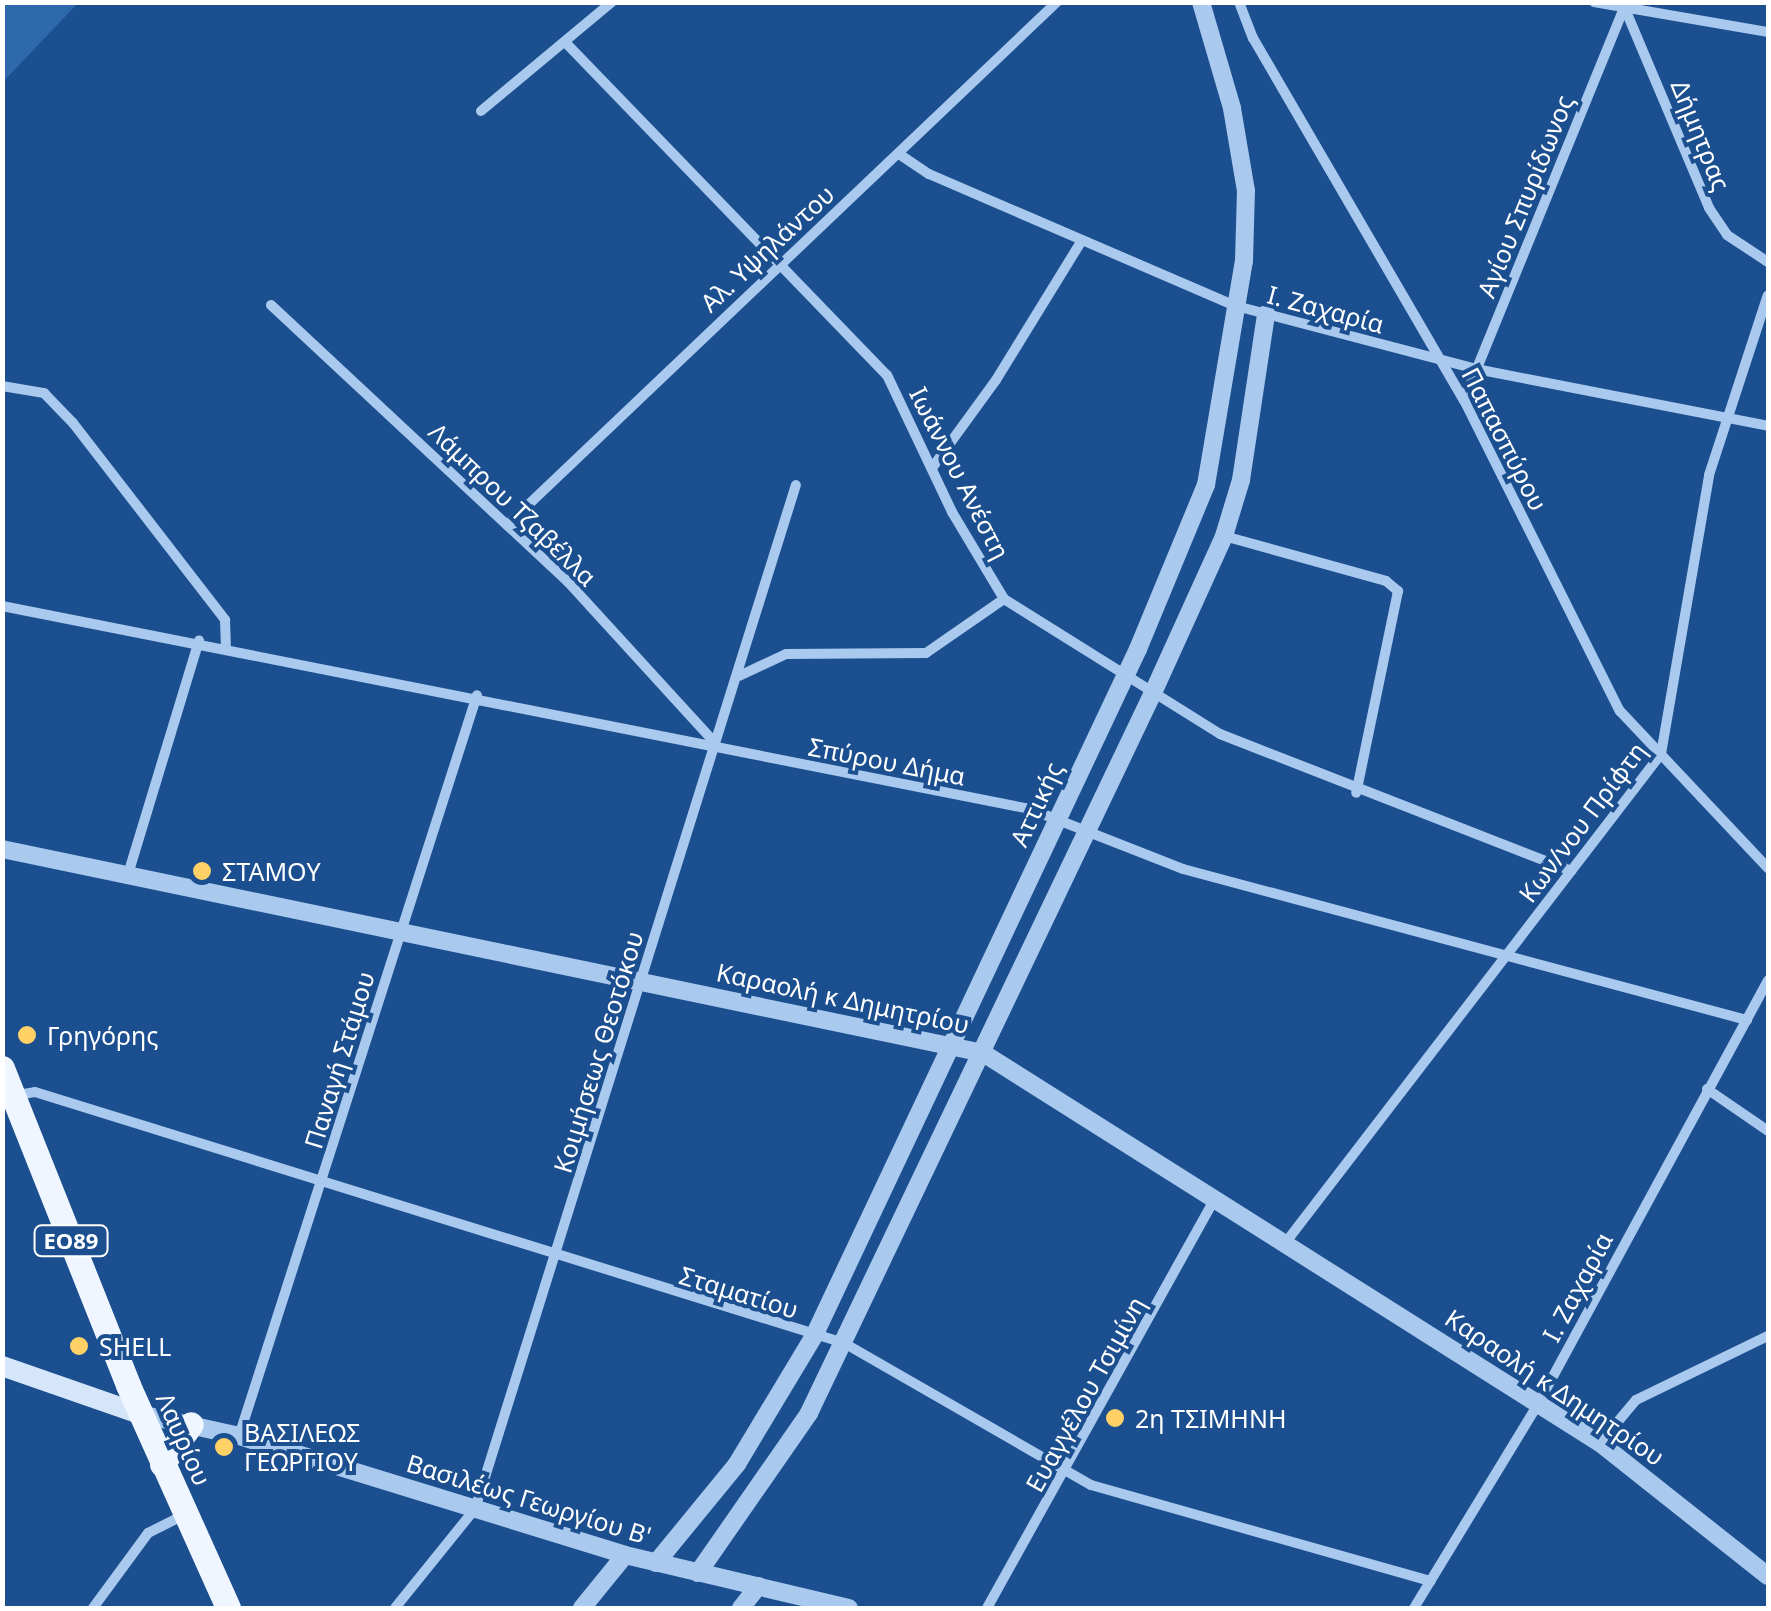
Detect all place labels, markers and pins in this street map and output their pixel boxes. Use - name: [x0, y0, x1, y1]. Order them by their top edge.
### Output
- place label: ΣΤΑΜΟΥ: [222, 856, 321, 886]
- marker: ΣΤΑΜΟΥ: [191, 860, 213, 882]
- place label: Γρηγόρης: [47, 1020, 158, 1050]
- marker: Γρηγόρης: [16, 1024, 38, 1046]
- place label: SHELL: [99, 1331, 171, 1361]
- marker: SHELL: [68, 1335, 90, 1357]
- place label: 2η ΤΣΙΜΗΝΗ: [1135, 1403, 1286, 1433]
- marker: 2η ΤΣΙΜΗΝΗ: [1104, 1407, 1126, 1429]
- place label: ΒΑΣΙΛΕΩΣ ΓΕΩΡΓΙΟΥ: [244, 1418, 360, 1477]
- marker: ΒΑΣΙΛΕΩΣ ΓΕΩΡΓΙΟΥ: [213, 1436, 235, 1458]

